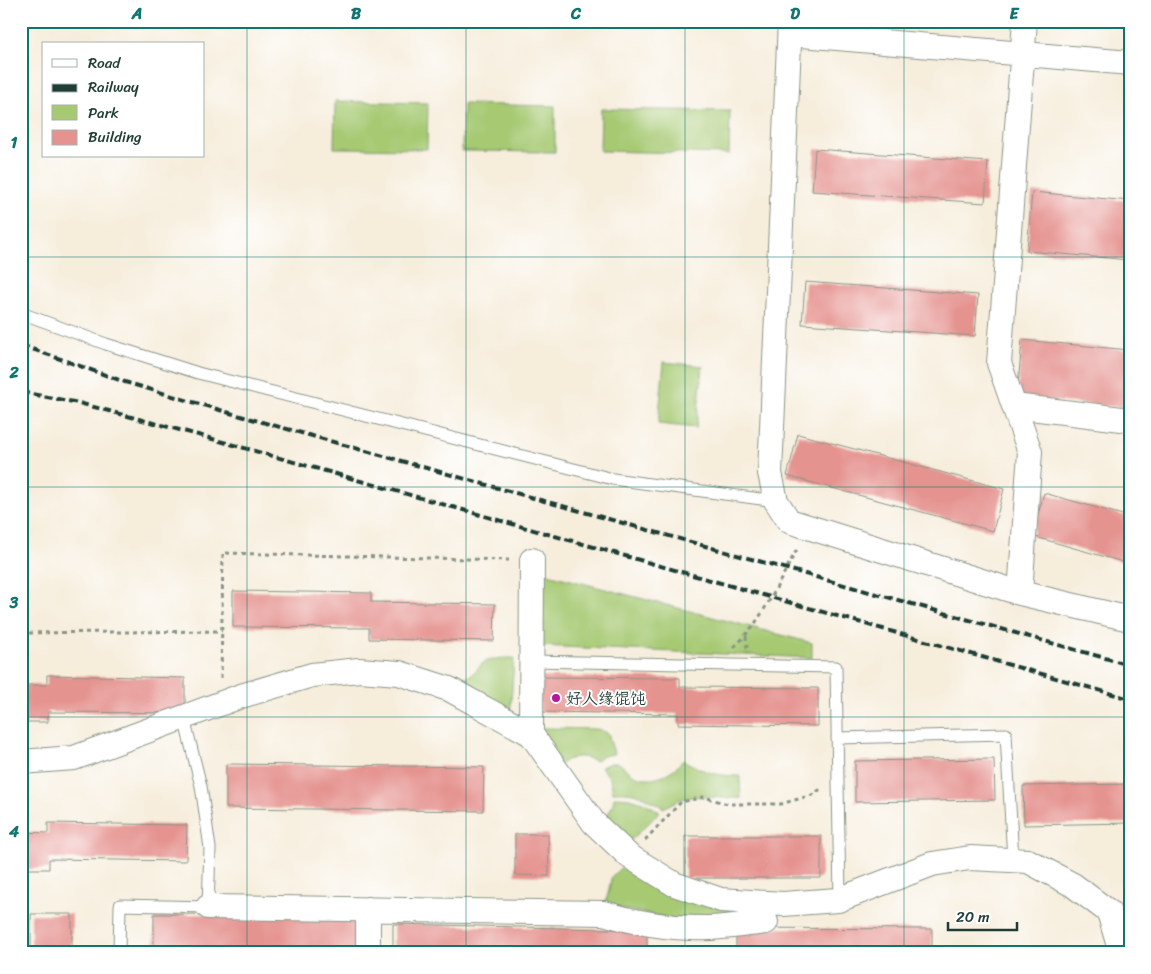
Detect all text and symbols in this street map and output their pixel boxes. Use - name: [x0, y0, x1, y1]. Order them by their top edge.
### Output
- text: A: [131, 0, 142, 28]
- text: B: [351, 0, 362, 28]
- text: C: [570, 0, 582, 28]
- text: D: [790, 0, 800, 28]
- text: E: [1010, 0, 1020, 28]
- legend: [42, 42, 205, 158]
- text: Road: [88, 50, 121, 76]
- text: Railway: [88, 74, 139, 100]
- text: Park: [88, 100, 119, 126]
- text: Building: [88, 124, 142, 150]
- text: 1: [11, 128, 18, 157]
- text: 2: [8, 358, 19, 387]
- text: 3: [9, 588, 19, 617]
- place label: 好人缘馄饨: [566, 684, 646, 713]
- marker: 好人缘馄饨: [550, 692, 562, 704]
- text: 4: [8, 817, 19, 846]
- scale bar: [948, 899, 1017, 931]
- text: 20 m: [956, 904, 990, 930]

